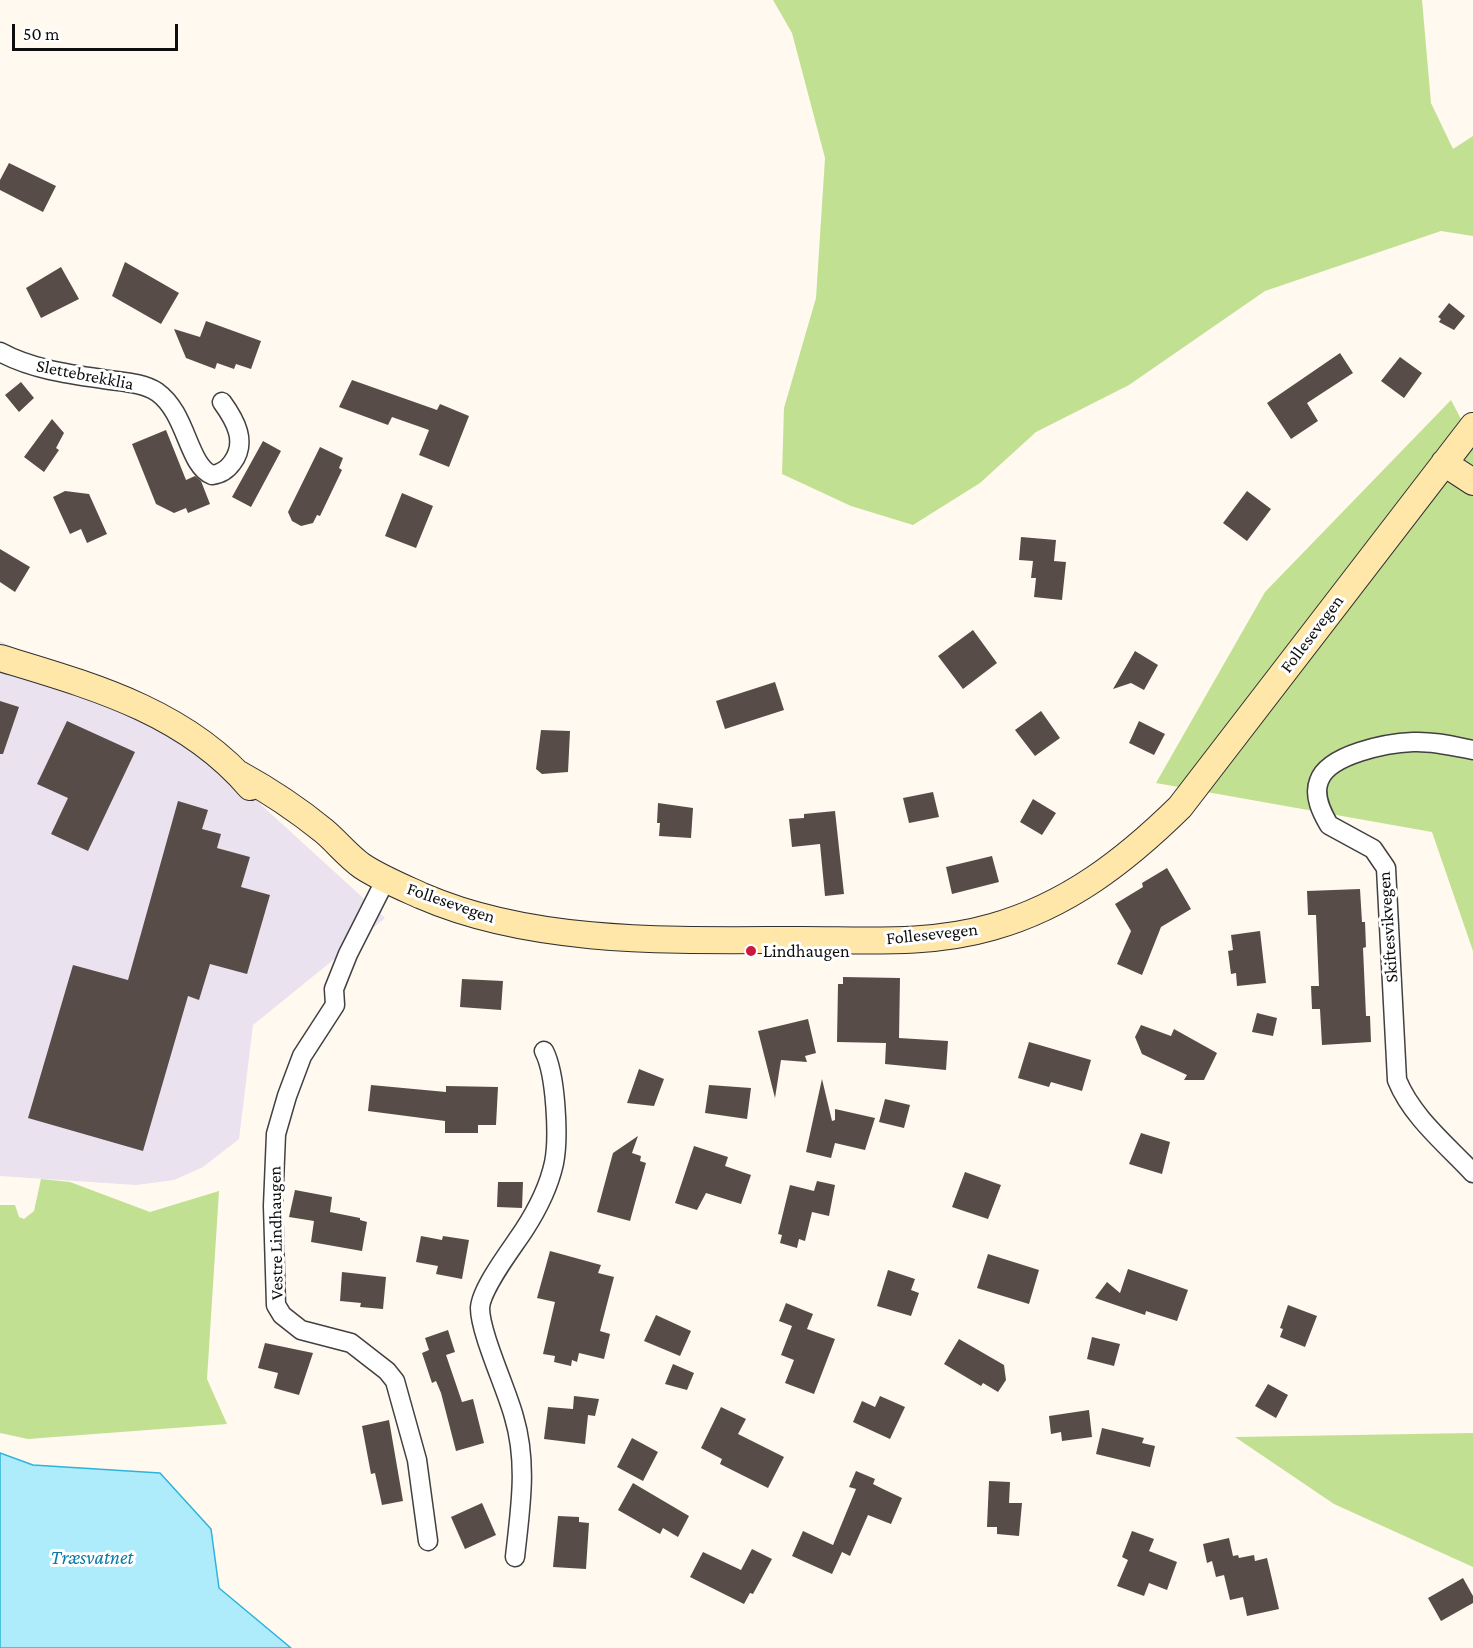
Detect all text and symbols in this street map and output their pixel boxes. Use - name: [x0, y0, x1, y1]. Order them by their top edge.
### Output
- scale bar: [15, 12, 182, 50]
- text: 50 m: [23, 24, 60, 44]
- street label: Slettebrekklia: [34, 355, 136, 395]
- street label: Follesevegen: [1276, 591, 1348, 677]
- street label: Skiftesvikvegen: [1373, 871, 1403, 983]
- street label: Follesevegen: [404, 878, 498, 928]
- street label: Follesevegen: [885, 918, 979, 950]
- place label: Lindhaugen: [763, 940, 850, 962]
- marker: Lindhaugen: [744, 944, 758, 958]
- street label: Vestre Lindhaugen: [264, 1166, 288, 1300]
- water label: Træsvatnet: [51, 1546, 133, 1570]

